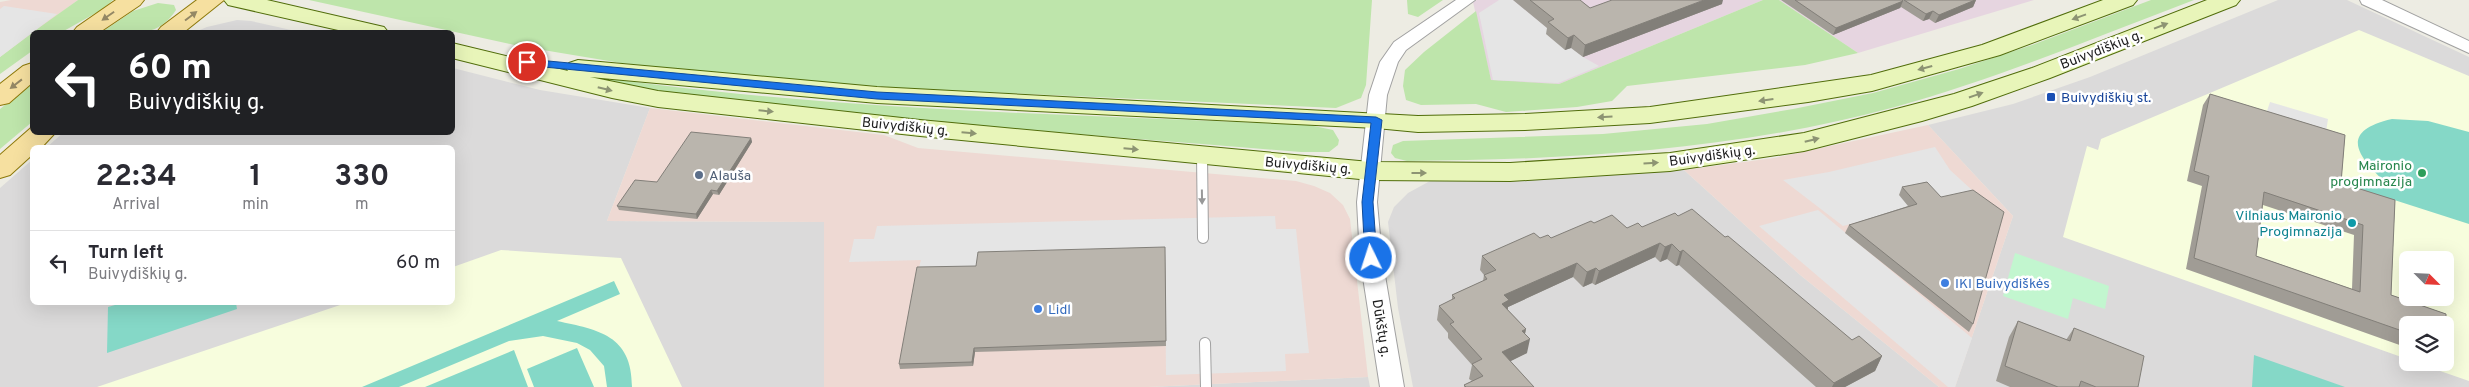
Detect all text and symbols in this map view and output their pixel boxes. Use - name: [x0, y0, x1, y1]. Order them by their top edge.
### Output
- one-way arrow: [101, 11, 115, 21]
- one-way arrow: [184, 11, 197, 22]
- one-way arrow: [2071, 13, 2086, 21]
- one-way arrow: [2154, 22, 2169, 30]
- street label: Buivydiškių g.: [2058, 27, 2145, 74]
- pin: [506, 41, 548, 83]
- text: 60 m: [128, 47, 212, 91]
- icon: arrive: [513, 48, 541, 76]
- icon: left: [45, 50, 110, 115]
- one-way arrow: [1918, 64, 1933, 72]
- one-way arrow: [10, 78, 23, 89]
- one-way arrow: [597, 85, 612, 93]
- text: Buivydiškių g.: [128, 90, 264, 117]
- place label: Buivydiškių st.: [2061, 90, 2151, 107]
- one-way arrow: [1969, 91, 1984, 98]
- marker: Buivydiškių st.: [2045, 91, 2057, 103]
- one-way arrow: [1758, 97, 1774, 105]
- one-way arrow: [758, 107, 774, 115]
- one-way arrow: [1596, 114, 1612, 122]
- street label: Buivydiškių g.: [861, 115, 949, 140]
- one-way arrow: [961, 129, 977, 137]
- one-way arrow: [1804, 136, 1819, 144]
- street label: Buivydiškių g.: [1668, 142, 1756, 171]
- one-way arrow: [1123, 145, 1139, 153]
- street label: Buivydiškių g.: [1264, 154, 1352, 179]
- place label: Maironio progimnazija: [2330, 158, 2412, 191]
- text: 22:34: [95, 159, 177, 196]
- text: 1: [249, 159, 262, 196]
- text: 330: [334, 159, 390, 196]
- one-way arrow: [1643, 159, 1659, 167]
- marker: Maironio progimnazija: [2416, 167, 2428, 179]
- place label: Alauša: [709, 168, 751, 185]
- marker: Alauša: [693, 169, 705, 181]
- one-way arrow: [1411, 169, 1427, 177]
- one-way arrow: [1198, 189, 1206, 205]
- text: Arrival: [112, 195, 160, 215]
- text: min: [242, 195, 269, 215]
- text: m: [355, 195, 369, 215]
- place label: Vilniaus Maironio Progimnazija: [2235, 208, 2342, 241]
- marker: Vilniaus Maironio Progimnazija: [2346, 217, 2358, 229]
- position arrow: [1344, 231, 1396, 283]
- text: Turn left: [88, 241, 164, 265]
- icon: left: [45, 249, 73, 277]
- text: 60 m: [396, 251, 440, 275]
- north arrow: [2399, 251, 2454, 306]
- map controls: [2399, 251, 2454, 371]
- text: Buivydiškių g.: [88, 265, 187, 285]
- place label: IKI Buivydiškės: [1955, 276, 2050, 293]
- marker: IKI Buivydiškės: [1939, 277, 1951, 289]
- street label: Dūkštų g.: [1368, 298, 1393, 358]
- place label: Lidl: [1048, 302, 1071, 319]
- marker: Lidl: [1032, 303, 1044, 315]
- button: layers: [2399, 316, 2454, 371]

